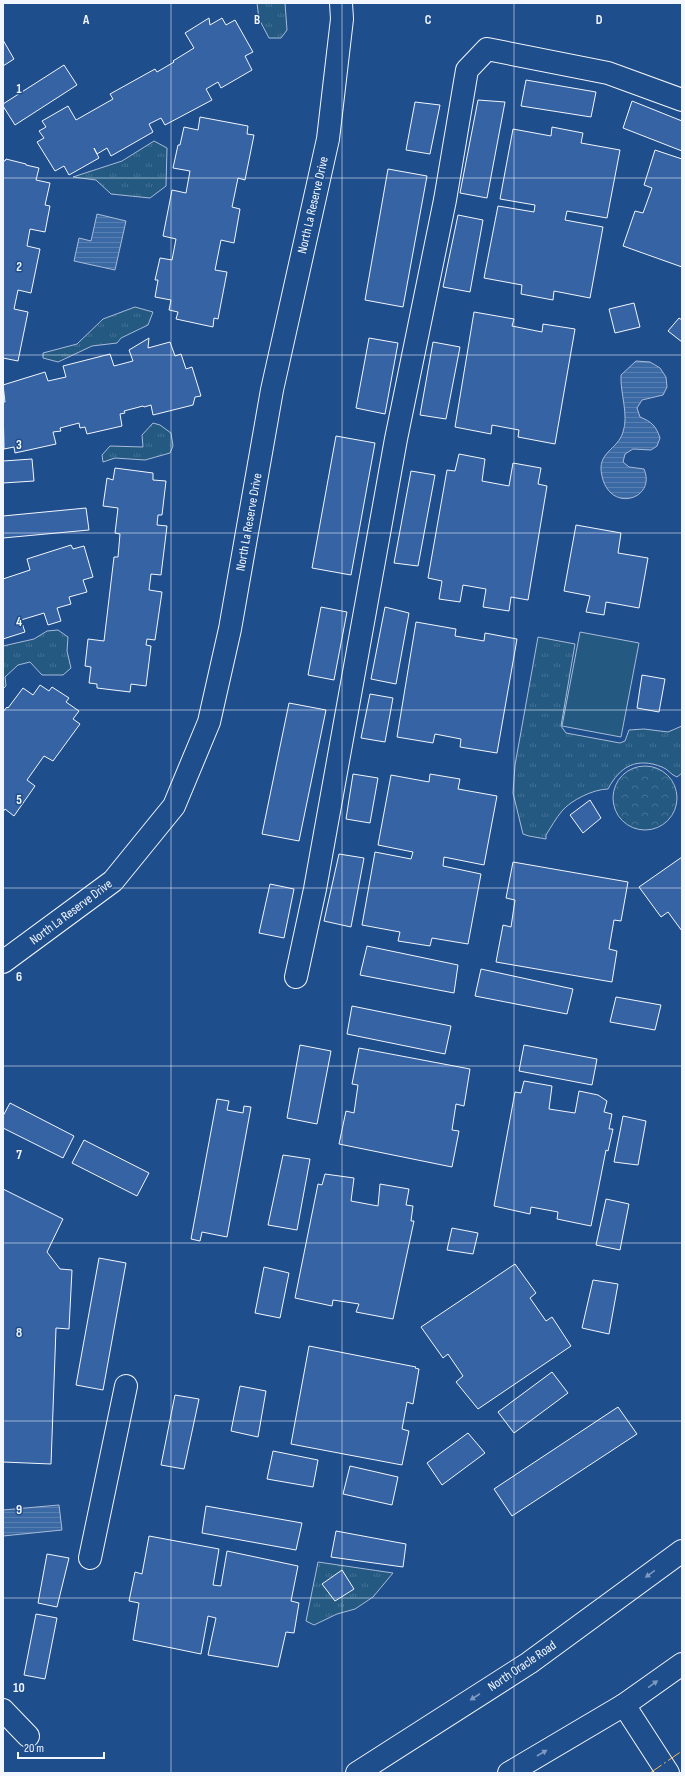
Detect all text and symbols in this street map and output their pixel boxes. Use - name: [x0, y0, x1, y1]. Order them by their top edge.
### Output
- text: A: [82, 12, 90, 28]
- text: B: [254, 12, 260, 28]
- text: C: [425, 12, 432, 28]
- text: D: [596, 12, 603, 28]
- text: 1: [16, 81, 22, 97]
- street label: North La Reserve Drive: [294, 155, 332, 255]
- text: 2: [16, 259, 22, 275]
- text: 3: [16, 437, 22, 453]
- street label: North La Reserve Drive: [233, 472, 265, 572]
- text: 4: [16, 614, 22, 630]
- text: 5: [16, 792, 22, 808]
- street label: North La Reserve Drive: [27, 876, 115, 948]
- text: 6: [16, 969, 22, 985]
- text: 7: [16, 1147, 22, 1163]
- text: 8: [16, 1325, 22, 1341]
- text: 9: [16, 1502, 22, 1518]
- one-way arrow: [645, 1570, 655, 1578]
- street label: North Oracle Road: [485, 1637, 559, 1695]
- text: 10: [13, 1680, 25, 1696]
- one-way arrow: [648, 1680, 658, 1688]
- one-way arrow: [470, 1693, 480, 1701]
- scale bar: [18, 1734, 104, 1760]
- text: 20 m: [24, 1741, 44, 1756]
- one-way arrow: [537, 1749, 548, 1756]

